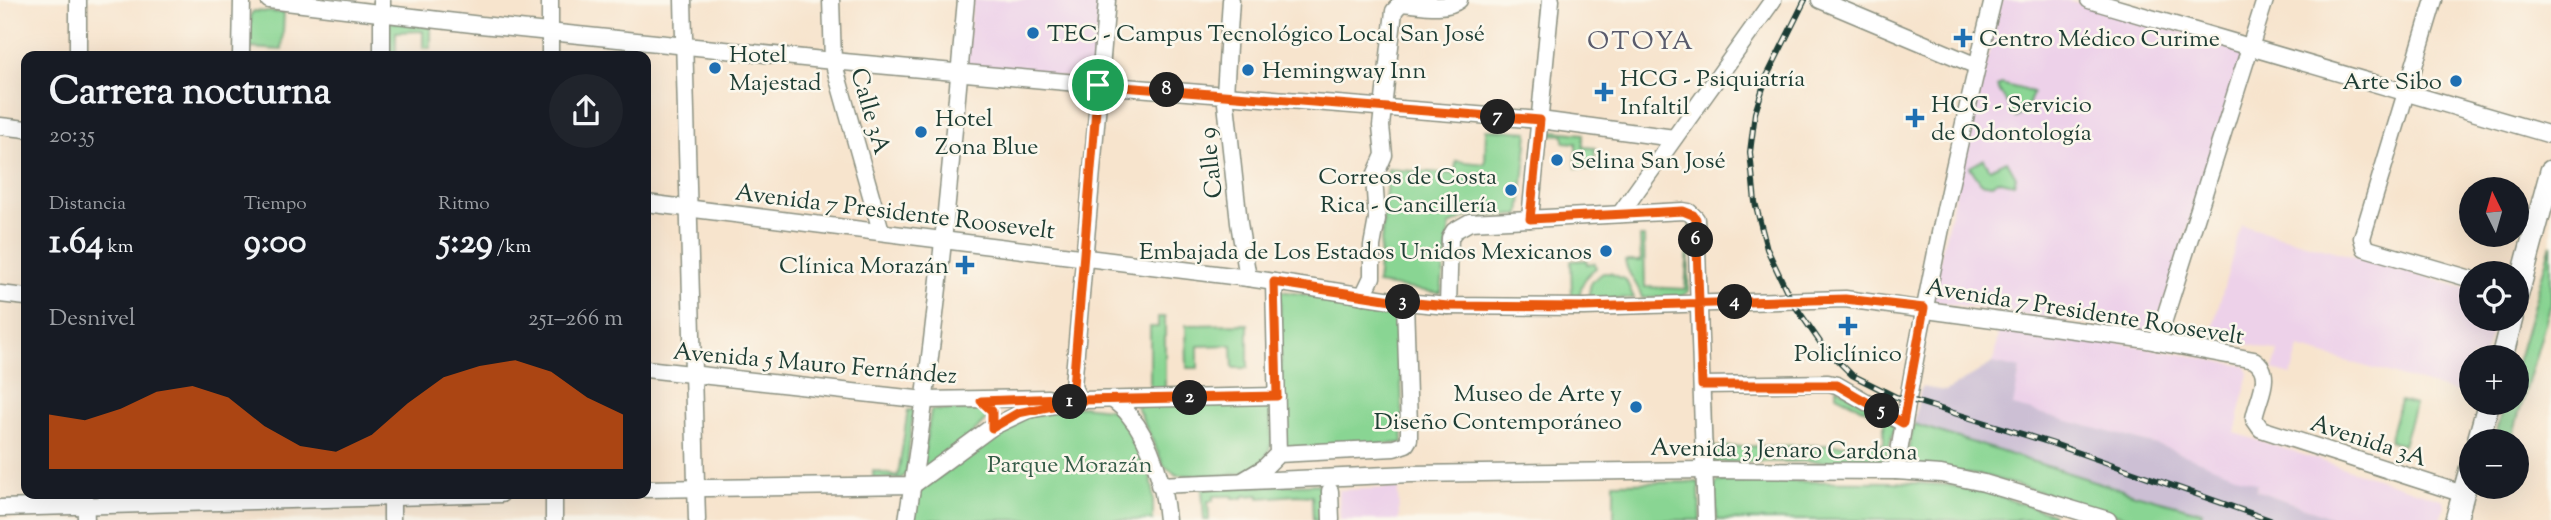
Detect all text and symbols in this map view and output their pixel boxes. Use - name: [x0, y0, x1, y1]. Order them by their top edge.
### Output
- place label: TEC - Campus Tecnológico Local San José: [1047, 18, 1485, 52]
- place label: Centro Médico Curime: [1979, 23, 2220, 57]
- district label: OTOYA: [1587, 24, 1695, 61]
- marker: TEC - Campus Tecnológico Local San José: [1025, 25, 1041, 41]
- marker: Centro Médico Curime: [1953, 28, 1973, 48]
- place label: Hotel Majestad: [729, 39, 822, 101]
- pin: [1068, 55, 1128, 115]
- place label: Hemingway Inn: [1262, 55, 1426, 89]
- marker: Hotel Majestad: [707, 60, 723, 76]
- marker: Hemingway Inn: [1240, 62, 1256, 78]
- place label: HCG - Psiquiatría Infaltil: [1620, 63, 1805, 125]
- street label: Calle 3A: [841, 64, 898, 159]
- icon: arrive: [1079, 66, 1117, 104]
- place label: Arte Sibo: [2342, 66, 2442, 100]
- text: Carrera nocturna: [49, 67, 331, 121]
- pin: 8: [1150, 72, 1184, 108]
- marker: Arte Sibo: [2448, 73, 2464, 89]
- button: share: [549, 74, 623, 148]
- text: 8: [1162, 76, 1171, 103]
- marker: HCG - Psiquiatría Infaltil: [1594, 82, 1614, 102]
- place label: HCG - Servicio de Odontología: [1931, 89, 2092, 151]
- pin: 7: [1480, 100, 1516, 134]
- place label: Hotel Zona Blue: [935, 103, 1038, 165]
- text: 7: [1493, 103, 1502, 130]
- marker: HCG - Servicio de Odontología: [1905, 108, 1925, 128]
- text: 20:35: [49, 120, 95, 153]
- marker: Hotel Zona Blue: [913, 124, 929, 140]
- street label: Calle 9: [1191, 126, 1233, 200]
- place label: Selina San José: [1571, 145, 1726, 179]
- marker: Selina San José: [1549, 152, 1565, 168]
- place label: Correos de Costa Rica - Cancillería: [1318, 161, 1497, 223]
- street label: Avenida 7 Presidente Roosevelt: [733, 176, 1057, 249]
- north arrow: [2459, 177, 2529, 247]
- map controls: [2459, 177, 2529, 499]
- marker: Correos de Costa Rica - Cancillería: [1503, 182, 1519, 198]
- text: Distancia: [49, 191, 126, 218]
- text: Tiempo: [244, 191, 307, 218]
- text: Ritmo: [438, 191, 490, 218]
- text: 1.64: [49, 218, 103, 269]
- text: 9:00: [244, 218, 306, 269]
- text: 5:29: [438, 218, 493, 269]
- pin: 6: [1678, 222, 1714, 258]
- text: 6: [1691, 226, 1700, 253]
- text: km: [103, 234, 134, 261]
- text: /km: [493, 234, 531, 261]
- place label: Embajada de Los Estados Unidos Mexicanos: [1139, 236, 1592, 270]
- marker: Embajada de Los Estados Unidos Mexicanos: [1598, 243, 1614, 259]
- place label: Clínica Morazán: [779, 250, 949, 284]
- marker: Clínica Morazán: [955, 255, 975, 275]
- button: locate: [2459, 261, 2529, 331]
- street label: Avenida 7 Presidente Roosevelt: [1923, 271, 2246, 355]
- pin: 3: [1386, 284, 1420, 320]
- pin: 4: [1718, 284, 1752, 320]
- text: 3: [1399, 288, 1406, 315]
- text: 4: [1730, 288, 1739, 315]
- text: Desnivel: [49, 303, 135, 336]
- text: 251–266 m: [528, 303, 623, 336]
- marker: Policlínico: [1838, 316, 1858, 336]
- street label: Avenida 5 Mauro Fernández: [671, 336, 958, 394]
- place label: Policlínico: [1794, 338, 1902, 372]
- button: +: [2459, 345, 2529, 415]
- place label: Museo de Arte y Diseño Contemporáneo: [1374, 378, 1622, 440]
- pin: 2: [1172, 380, 1208, 416]
- pin: 1: [1052, 384, 1088, 420]
- text: 2: [1185, 384, 1194, 411]
- text: 1: [1066, 388, 1073, 415]
- pin: 5: [1864, 394, 1899, 428]
- text: 5: [1878, 397, 1885, 424]
- marker: Museo de Arte y Diseño Contemporáneo: [1628, 399, 1644, 415]
- street label: Avenida 3A: [2306, 407, 2432, 477]
- button: −: [2459, 429, 2529, 499]
- street label: Avenida 3 Jenaro Cardona: [1650, 432, 1918, 470]
- park label: Parque Morazán: [987, 449, 1153, 483]

